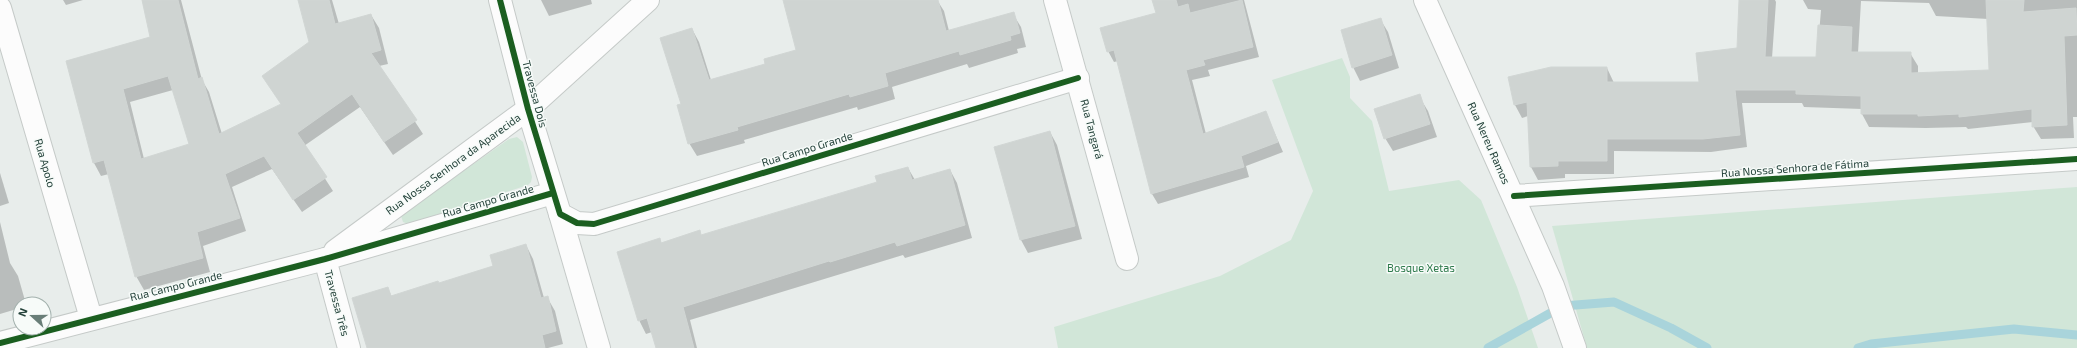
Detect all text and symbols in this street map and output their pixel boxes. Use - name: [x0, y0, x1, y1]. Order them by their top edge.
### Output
- street label: Travessa Dois: [520, 59, 551, 129]
- street label: Rua Tangará: [1078, 97, 1107, 160]
- street label: Rua Nereu Ramos: [1466, 100, 1514, 186]
- street label: Rua Nossa Senhora da Aparecida: [383, 110, 523, 217]
- street label: Rua Campo Grande: [760, 128, 854, 169]
- street label: Rua Apolo: [32, 137, 59, 189]
- street label: Rua Nossa Senhora de Fátima: [1721, 156, 1869, 179]
- street label: Rua Campo Grande: [441, 181, 535, 220]
- park label: Bosque Xetas: [1387, 261, 1455, 274]
- street label: Rua Campo Grande: [128, 268, 223, 303]
- street label: Travessa Três: [322, 268, 353, 338]
- north arrow: [12, 296, 52, 336]
- text: N: [15, 306, 30, 318]

